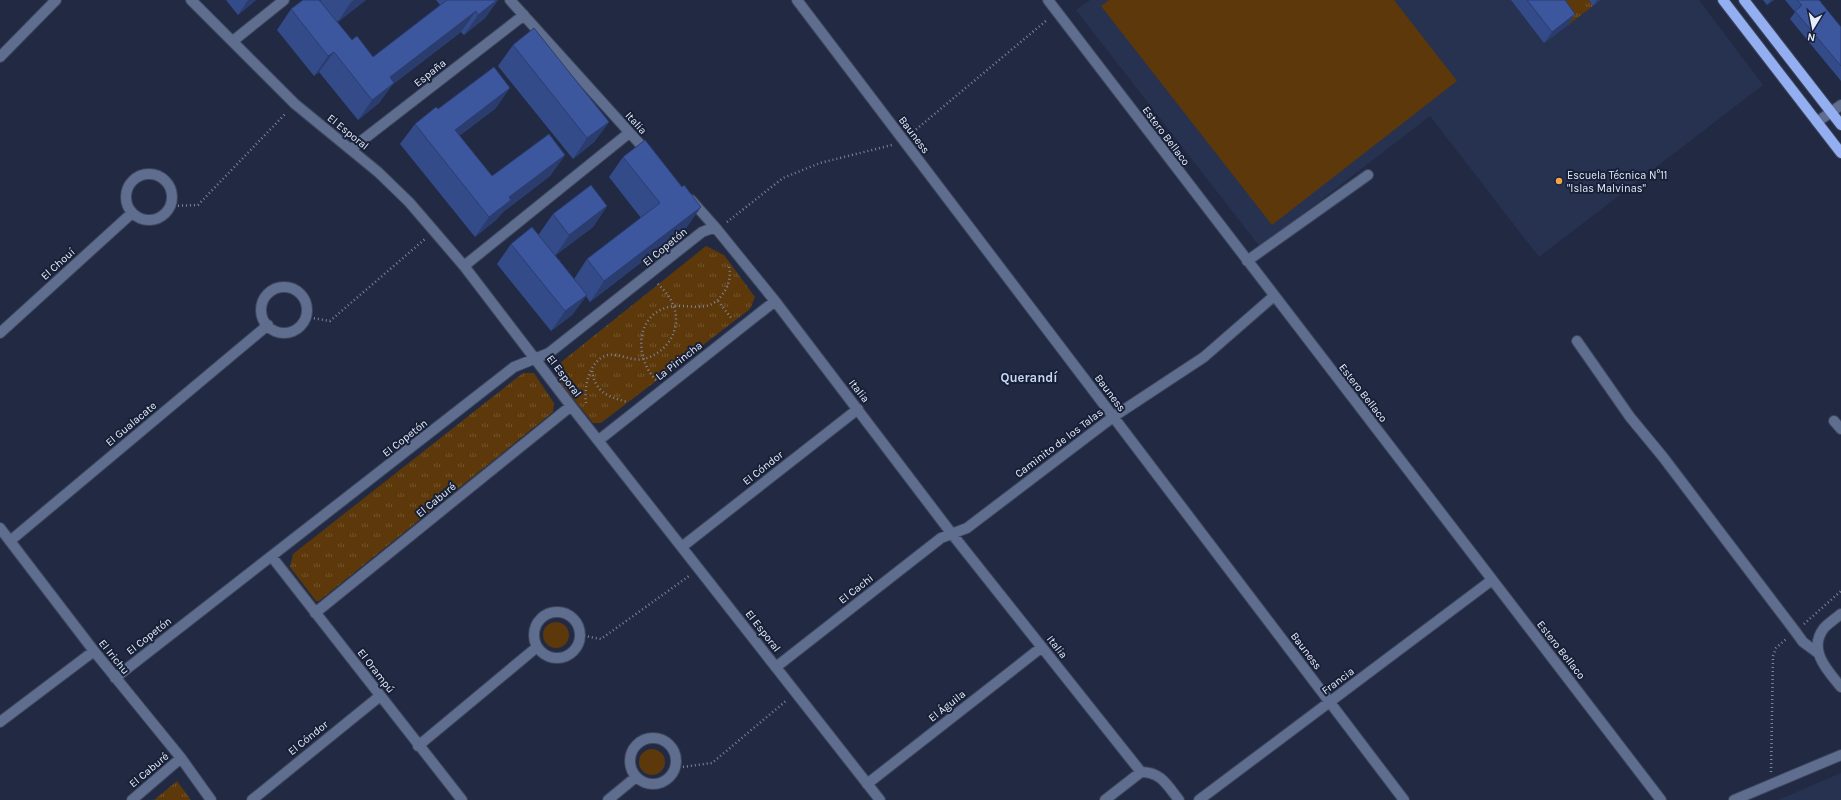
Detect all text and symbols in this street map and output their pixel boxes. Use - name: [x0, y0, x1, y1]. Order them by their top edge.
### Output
- north arrow: [1793, 8, 1833, 48]
- text: N: [1806, 30, 1816, 44]
- street label: España: [411, 56, 449, 90]
- street label: Estero Bellaco: [1140, 104, 1192, 168]
- street label: Italia: [623, 109, 649, 137]
- street label: El Esporal: [325, 111, 371, 153]
- street label: Bauness: [896, 114, 932, 156]
- place label: Escuela Técnica N°11 "Islas Malvinas": [1567, 169, 1668, 195]
- marker: Escuela Técnica N°11 "Islas Malvinas": [1554, 176, 1564, 186]
- street label: El Copetón: [640, 225, 690, 269]
- street label: El Chouí: [38, 245, 78, 283]
- street label: La Pirincha: [653, 339, 705, 383]
- street label: El Esporal: [544, 352, 584, 400]
- street label: Estero Bellaco: [1336, 361, 1390, 425]
- district label: Querandí: [1000, 370, 1058, 385]
- street label: Bauness: [1092, 372, 1128, 414]
- street label: Italia: [846, 377, 872, 405]
- street label: El Gualacate: [103, 399, 159, 449]
- street label: Caminito de los Talas: [1012, 406, 1106, 480]
- street label: El Copetón: [380, 416, 430, 460]
- street label: El Cóndor: [740, 448, 786, 488]
- street label: El Caburé: [413, 480, 459, 520]
- street label: El Cachi: [836, 571, 876, 607]
- street label: El Esporal: [743, 608, 783, 654]
- street label: El Copetón: [124, 614, 174, 658]
- street label: Estero Bellaco: [1534, 618, 1588, 682]
- street label: Bauness: [1288, 630, 1324, 672]
- street label: Italia: [1044, 633, 1070, 661]
- street label: El Irichu: [96, 637, 132, 677]
- street label: El Orampú: [355, 646, 397, 696]
- street label: Francia: [1319, 665, 1357, 697]
- street label: El Águila: [925, 686, 968, 725]
- street label: El Cóndor: [285, 718, 331, 758]
- street label: El Caburé: [127, 750, 172, 790]

